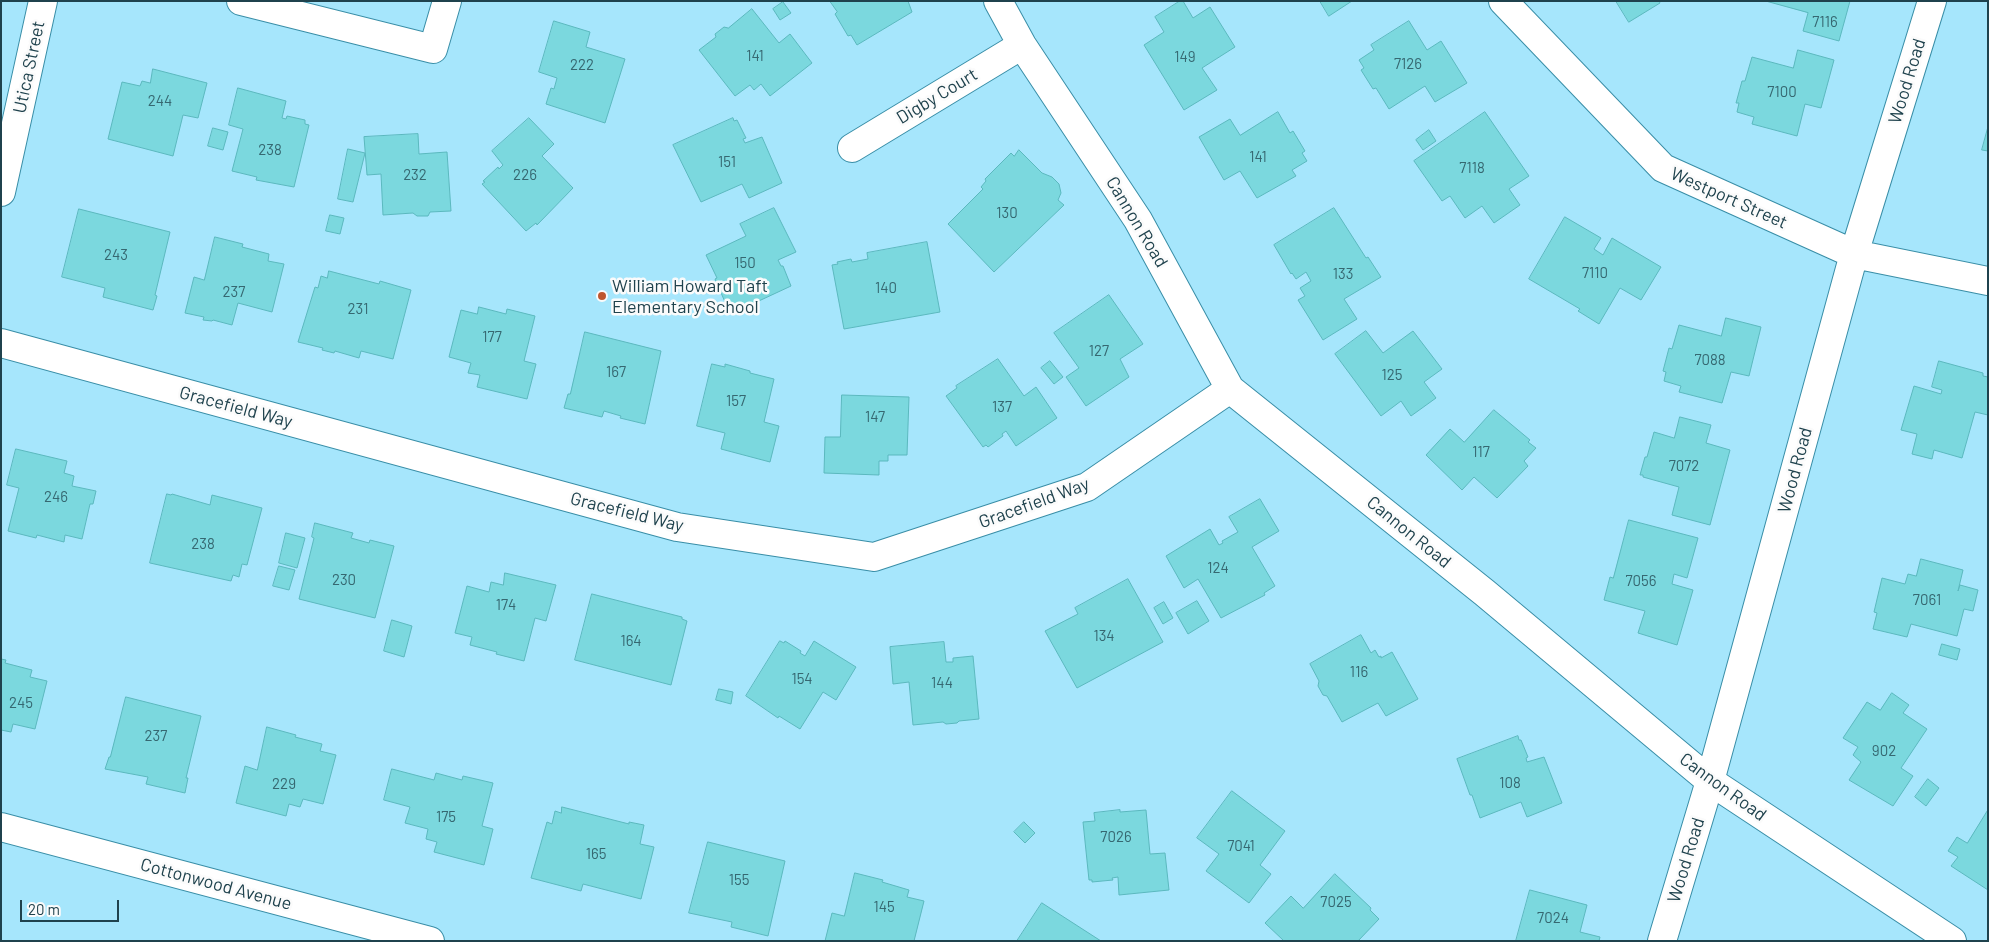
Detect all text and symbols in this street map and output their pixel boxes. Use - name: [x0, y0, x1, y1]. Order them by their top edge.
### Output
- house number: 7116: [1812, 13, 1838, 31]
- street label: Utica Street: [9, 19, 49, 115]
- street label: Wood Road: [1884, 36, 1930, 126]
- house number: 141: [746, 47, 764, 65]
- house number: 149: [1174, 48, 1196, 66]
- house number: 7126: [1394, 55, 1422, 73]
- house number: 222: [570, 56, 594, 74]
- street label: Digby Court: [893, 63, 981, 129]
- house number: 7100: [1767, 83, 1797, 101]
- house number: 244: [148, 92, 172, 110]
- house number: 238: [258, 141, 282, 159]
- house number: 141: [1249, 148, 1267, 166]
- house number: 151: [718, 153, 736, 171]
- house number: 7118: [1459, 159, 1485, 177]
- street label: Westport Street: [1667, 163, 1791, 233]
- house number: 232: [403, 166, 427, 184]
- house number: 226: [513, 166, 537, 184]
- street label: Cannon Road: [1101, 173, 1173, 271]
- house number: 130: [996, 204, 1018, 222]
- house number: 243: [104, 246, 128, 264]
- house number: 150: [734, 254, 756, 272]
- house number: 7110: [1582, 264, 1608, 282]
- house number: 133: [1333, 265, 1353, 283]
- place label: William Howard Taft Elementary School: [612, 275, 768, 318]
- house number: 140: [875, 279, 897, 297]
- house number: 237: [223, 283, 245, 301]
- marker: William Howard Taft Elementary School: [596, 290, 608, 302]
- house number: 231: [348, 300, 368, 318]
- house number: 177: [482, 328, 502, 346]
- house number: 127: [1089, 342, 1109, 360]
- house number: 7088: [1694, 351, 1726, 369]
- house number: 167: [606, 363, 626, 381]
- house number: 125: [1382, 366, 1402, 384]
- street label: Gracefield Way: [177, 382, 295, 432]
- house number: 157: [726, 392, 746, 410]
- house number: 137: [992, 398, 1012, 416]
- house number: 147: [865, 408, 885, 426]
- street label: Wood Road: [1773, 425, 1817, 515]
- house number: 117: [1472, 443, 1490, 461]
- house number: 7072: [1669, 457, 1699, 475]
- street label: Gracefield Way: [976, 473, 1092, 533]
- street label: Gracefield Way: [568, 487, 686, 537]
- house number: 246: [44, 488, 68, 506]
- street label: Cannon Road: [1362, 491, 1456, 573]
- house number: 238: [191, 535, 215, 553]
- house number: 124: [1207, 559, 1229, 577]
- house number: 230: [332, 571, 356, 589]
- house number: 7056: [1625, 572, 1657, 590]
- house number: 7061: [1913, 591, 1941, 609]
- house number: 174: [496, 596, 516, 614]
- house number: 134: [1093, 627, 1115, 645]
- house number: 164: [620, 632, 642, 650]
- house number: 116: [1350, 663, 1368, 681]
- house number: 154: [791, 670, 813, 688]
- house number: 144: [931, 674, 953, 692]
- house number: 245: [9, 694, 33, 712]
- house number: 237: [145, 727, 167, 745]
- house number: 902: [1872, 742, 1896, 760]
- street label: Cannon Road: [1675, 748, 1771, 826]
- house number: 108: [1499, 774, 1521, 792]
- house number: 229: [272, 775, 296, 793]
- house number: 175: [436, 808, 456, 826]
- street label: Wood Road: [1663, 815, 1709, 905]
- house number: 7026: [1100, 828, 1132, 846]
- house number: 7041: [1227, 837, 1255, 855]
- house number: 165: [586, 845, 606, 863]
- street label: Cottonwood Avenue: [138, 853, 294, 915]
- house number: 155: [729, 871, 749, 889]
- scale bar: [22, 890, 121, 922]
- house number: 7025: [1320, 893, 1352, 911]
- house number: 145: [873, 898, 895, 916]
- text: 20 m: [28, 900, 60, 918]
- house number: 7024: [1537, 909, 1569, 927]

